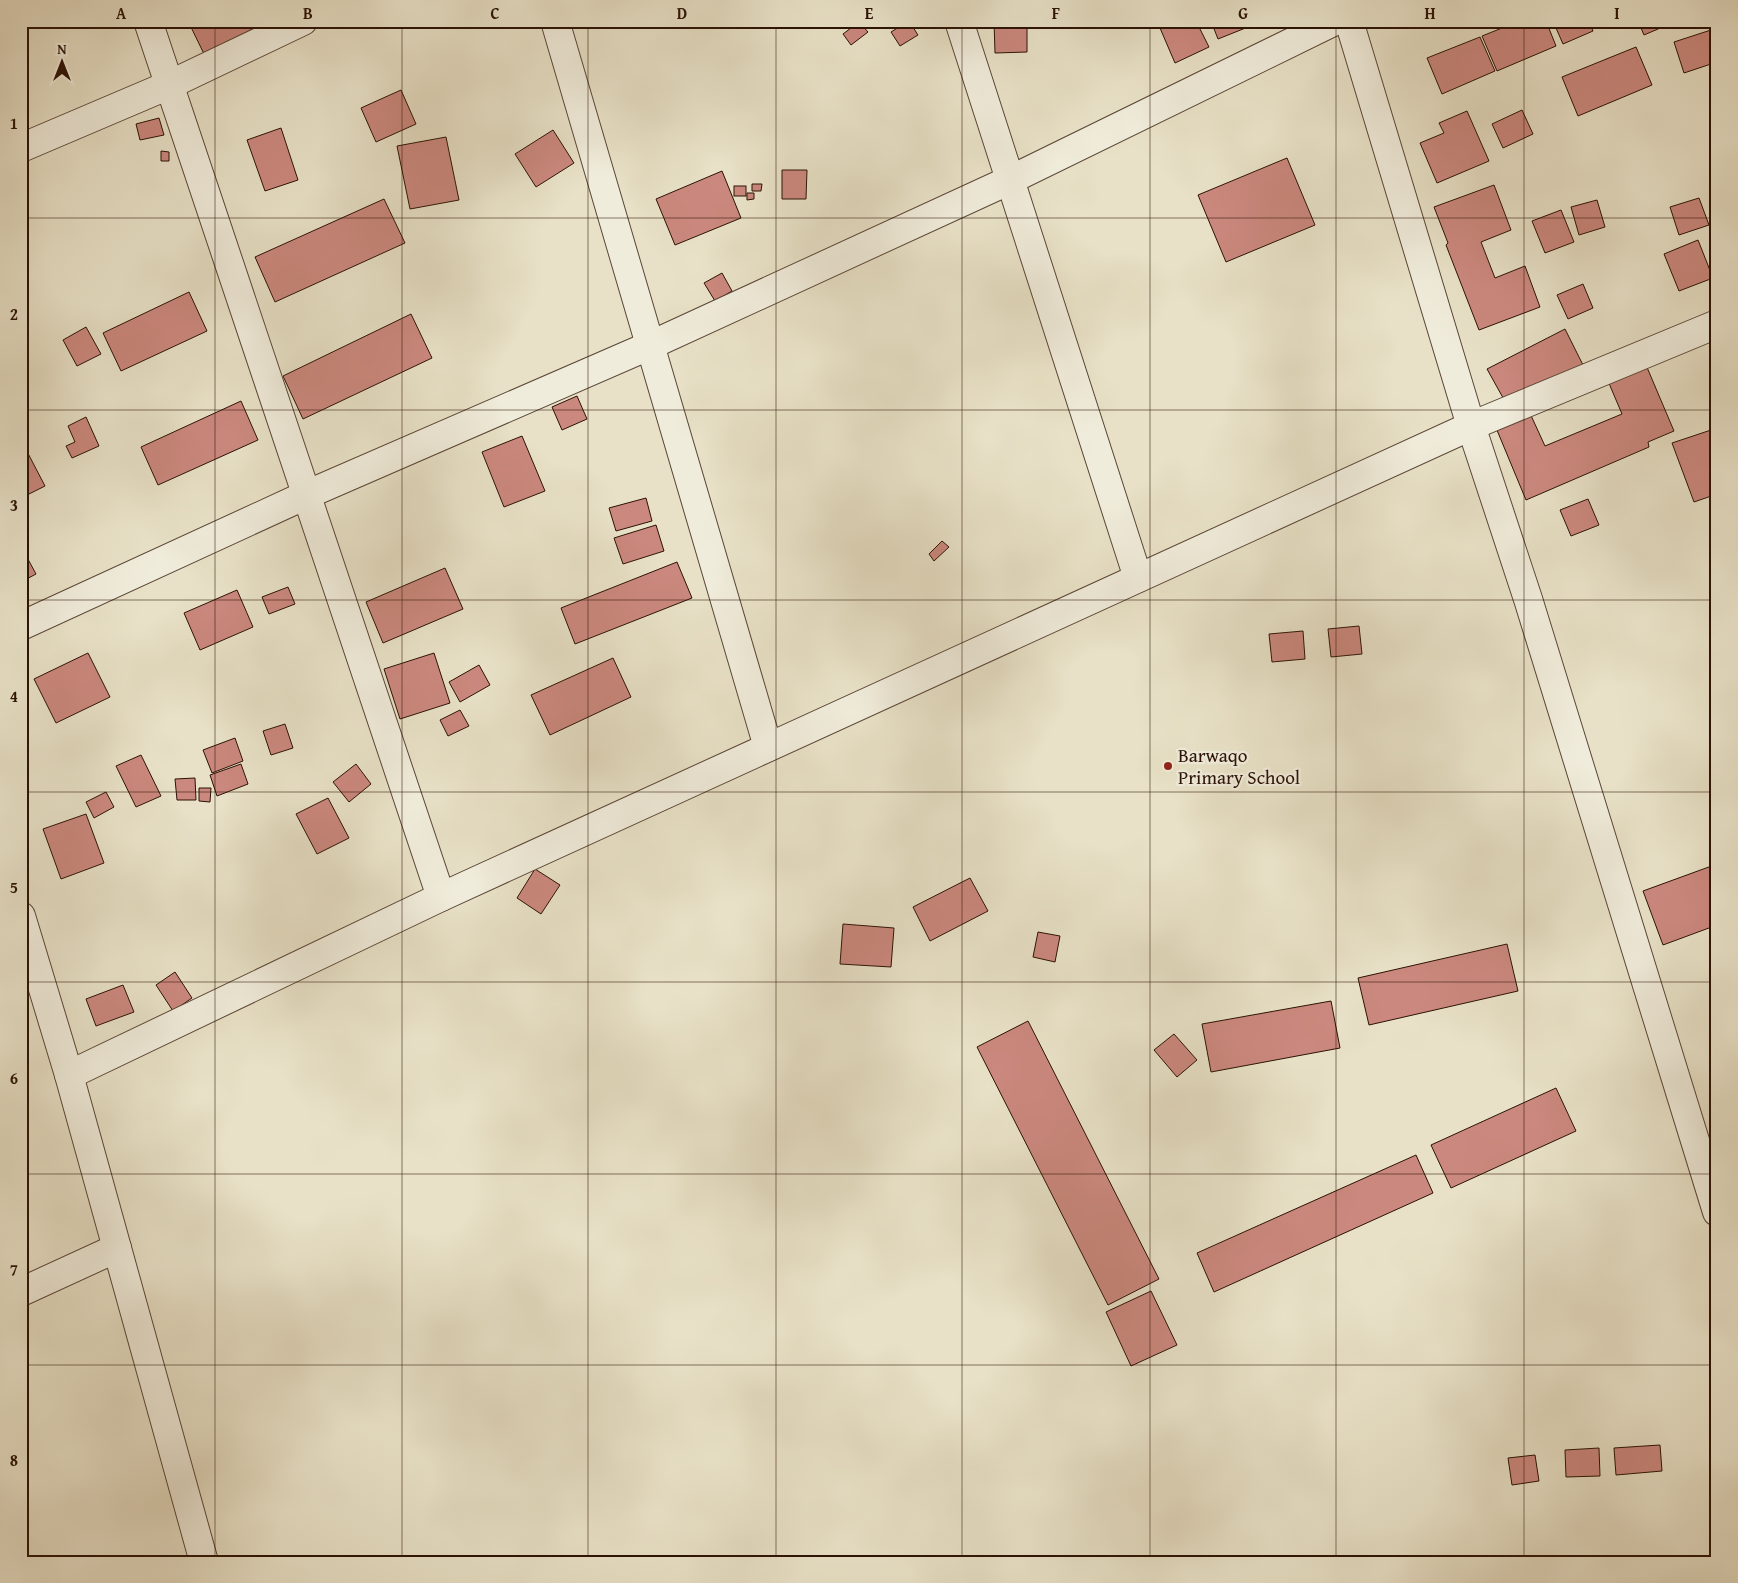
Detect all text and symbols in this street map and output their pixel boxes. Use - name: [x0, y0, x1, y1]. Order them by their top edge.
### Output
- text: A: [116, 1, 127, 25]
- text: B: [303, 1, 313, 25]
- text: C: [490, 1, 500, 25]
- text: D: [677, 1, 687, 25]
- text: E: [865, 1, 874, 25]
- text: F: [1052, 1, 1060, 25]
- text: G: [1238, 1, 1248, 25]
- text: H: [1424, 1, 1436, 25]
- text: I: [1614, 1, 1620, 25]
- north arrow: [38, 38, 88, 88]
- text: N: [57, 39, 67, 59]
- text: 1: [10, 111, 18, 135]
- text: 2: [10, 302, 18, 326]
- text: 3: [10, 493, 18, 517]
- text: 4: [10, 684, 18, 708]
- place label: Barwaqo Primary School: [1178, 741, 1300, 791]
- marker: Barwaqo Primary School: [1162, 760, 1174, 772]
- text: 5: [10, 875, 18, 899]
- text: 6: [10, 1066, 18, 1090]
- text: 7: [10, 1257, 18, 1281]
- text: 8: [10, 1448, 18, 1472]

